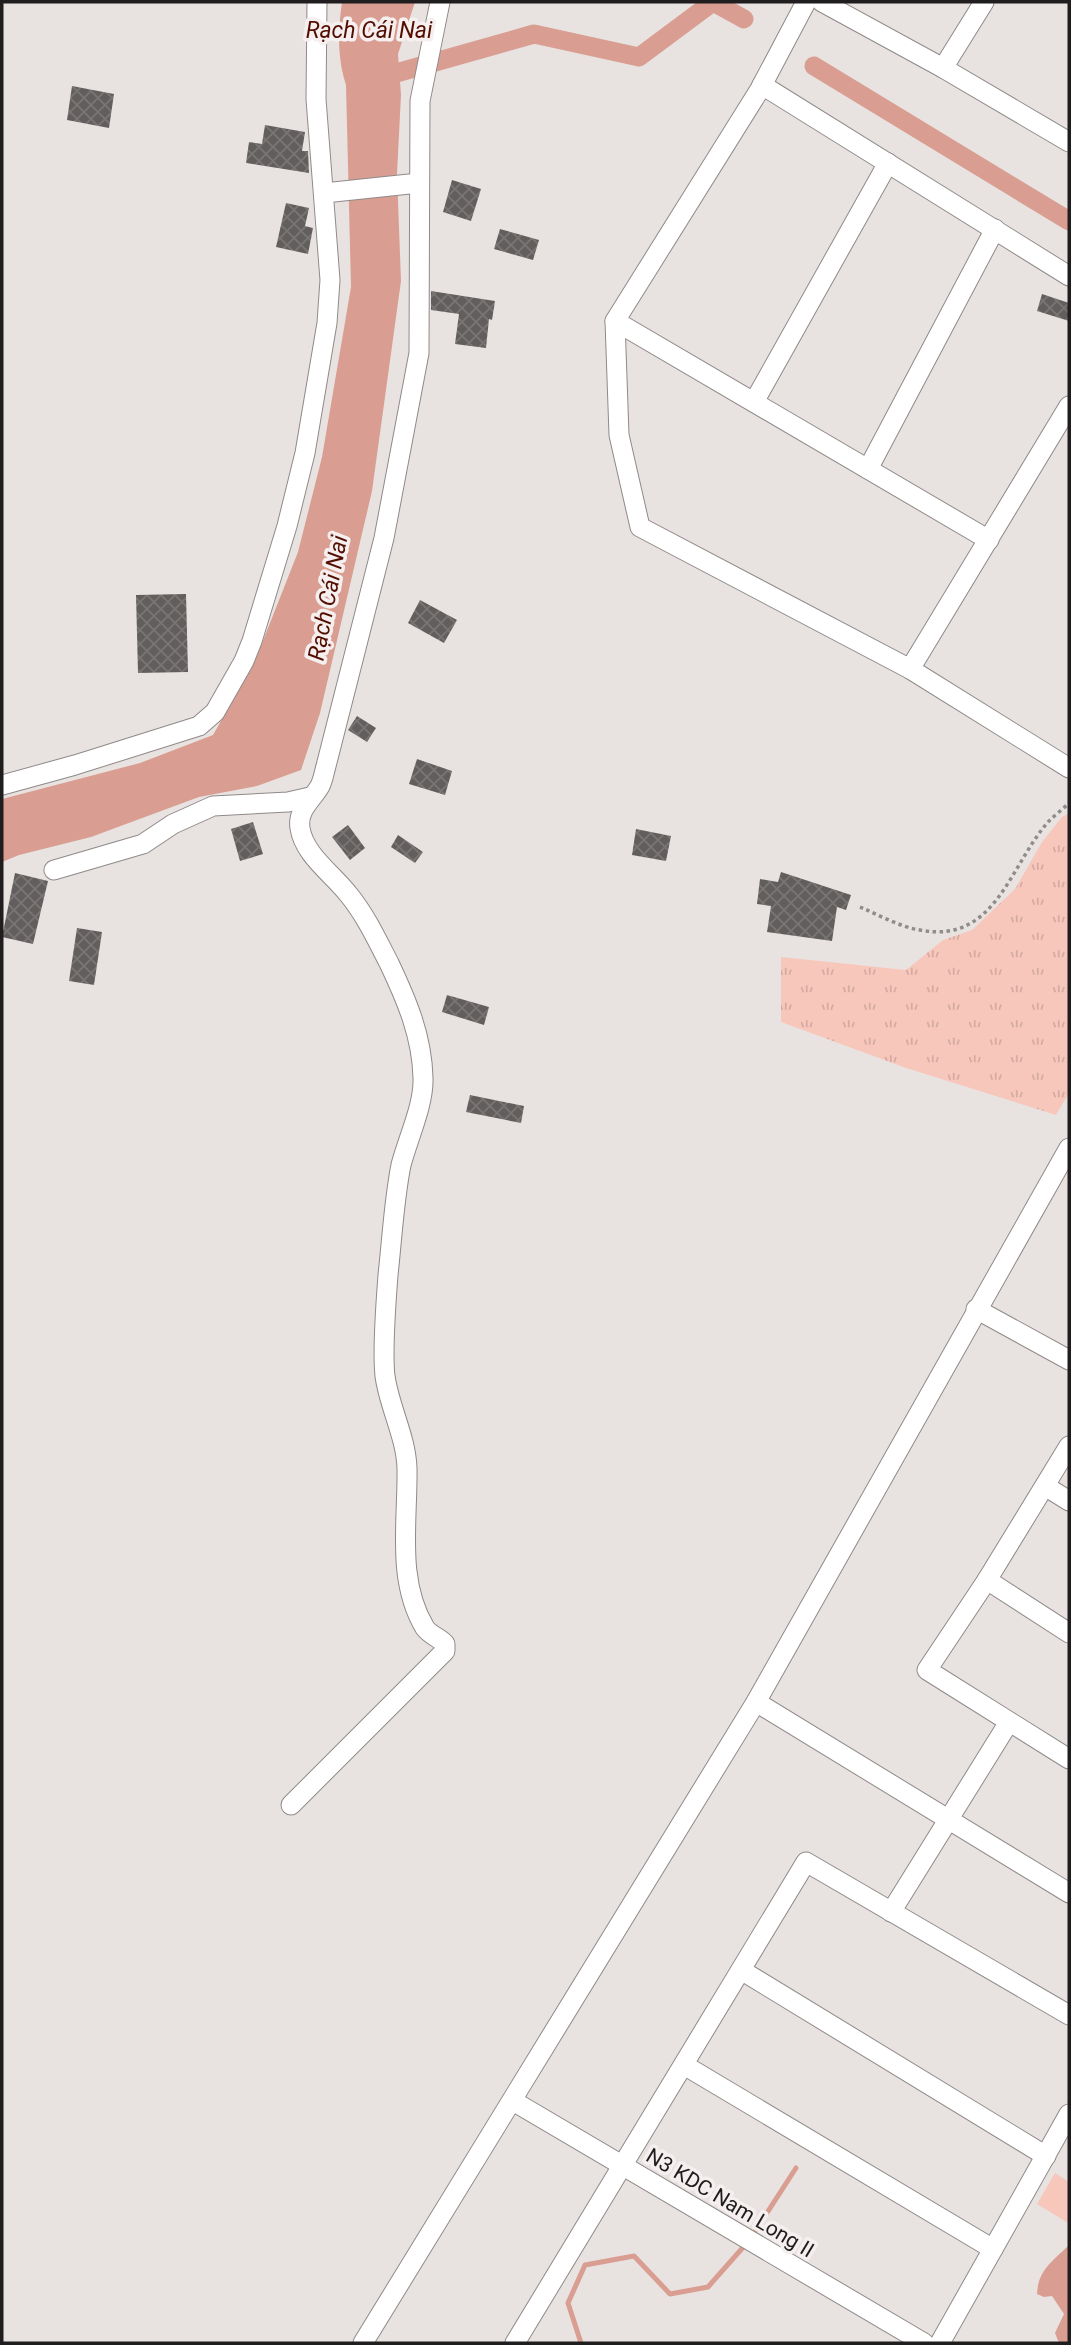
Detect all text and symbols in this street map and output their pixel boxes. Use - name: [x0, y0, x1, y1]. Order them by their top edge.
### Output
- water label: Rạch Cái Nai: [306, 17, 433, 44]
- water label: Rạch Cái Nai: [303, 533, 353, 663]
- street label: N3 KDC Nam Long II: [642, 2143, 818, 2263]

